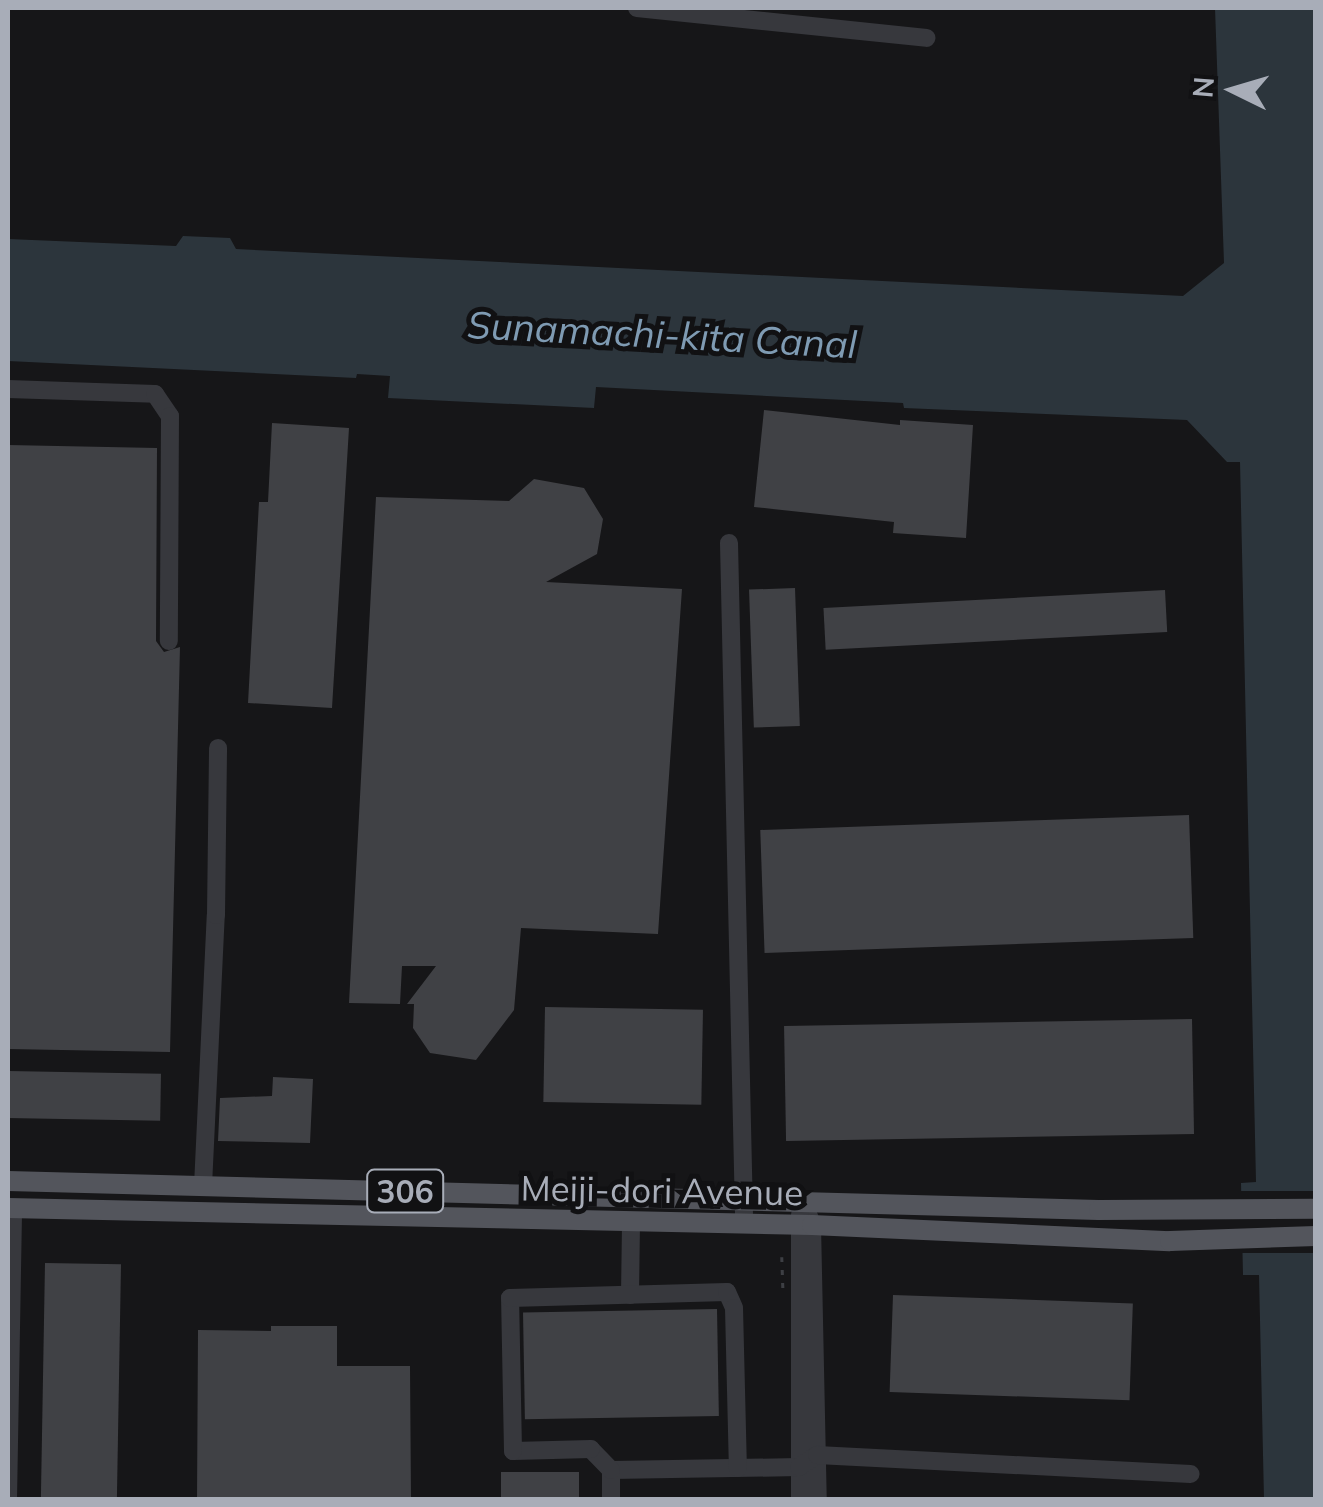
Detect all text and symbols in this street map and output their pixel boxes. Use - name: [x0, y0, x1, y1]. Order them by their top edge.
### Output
- north arrow: [1183, 40, 1283, 140]
- text: N: [1184, 75, 1221, 99]
- water label: Sunamachi-kita Canal: [466, 302, 858, 368]
- road number: 306: [365, 1164, 445, 1218]
- street label: Meiji-dori Avenue: [520, 1167, 804, 1213]

